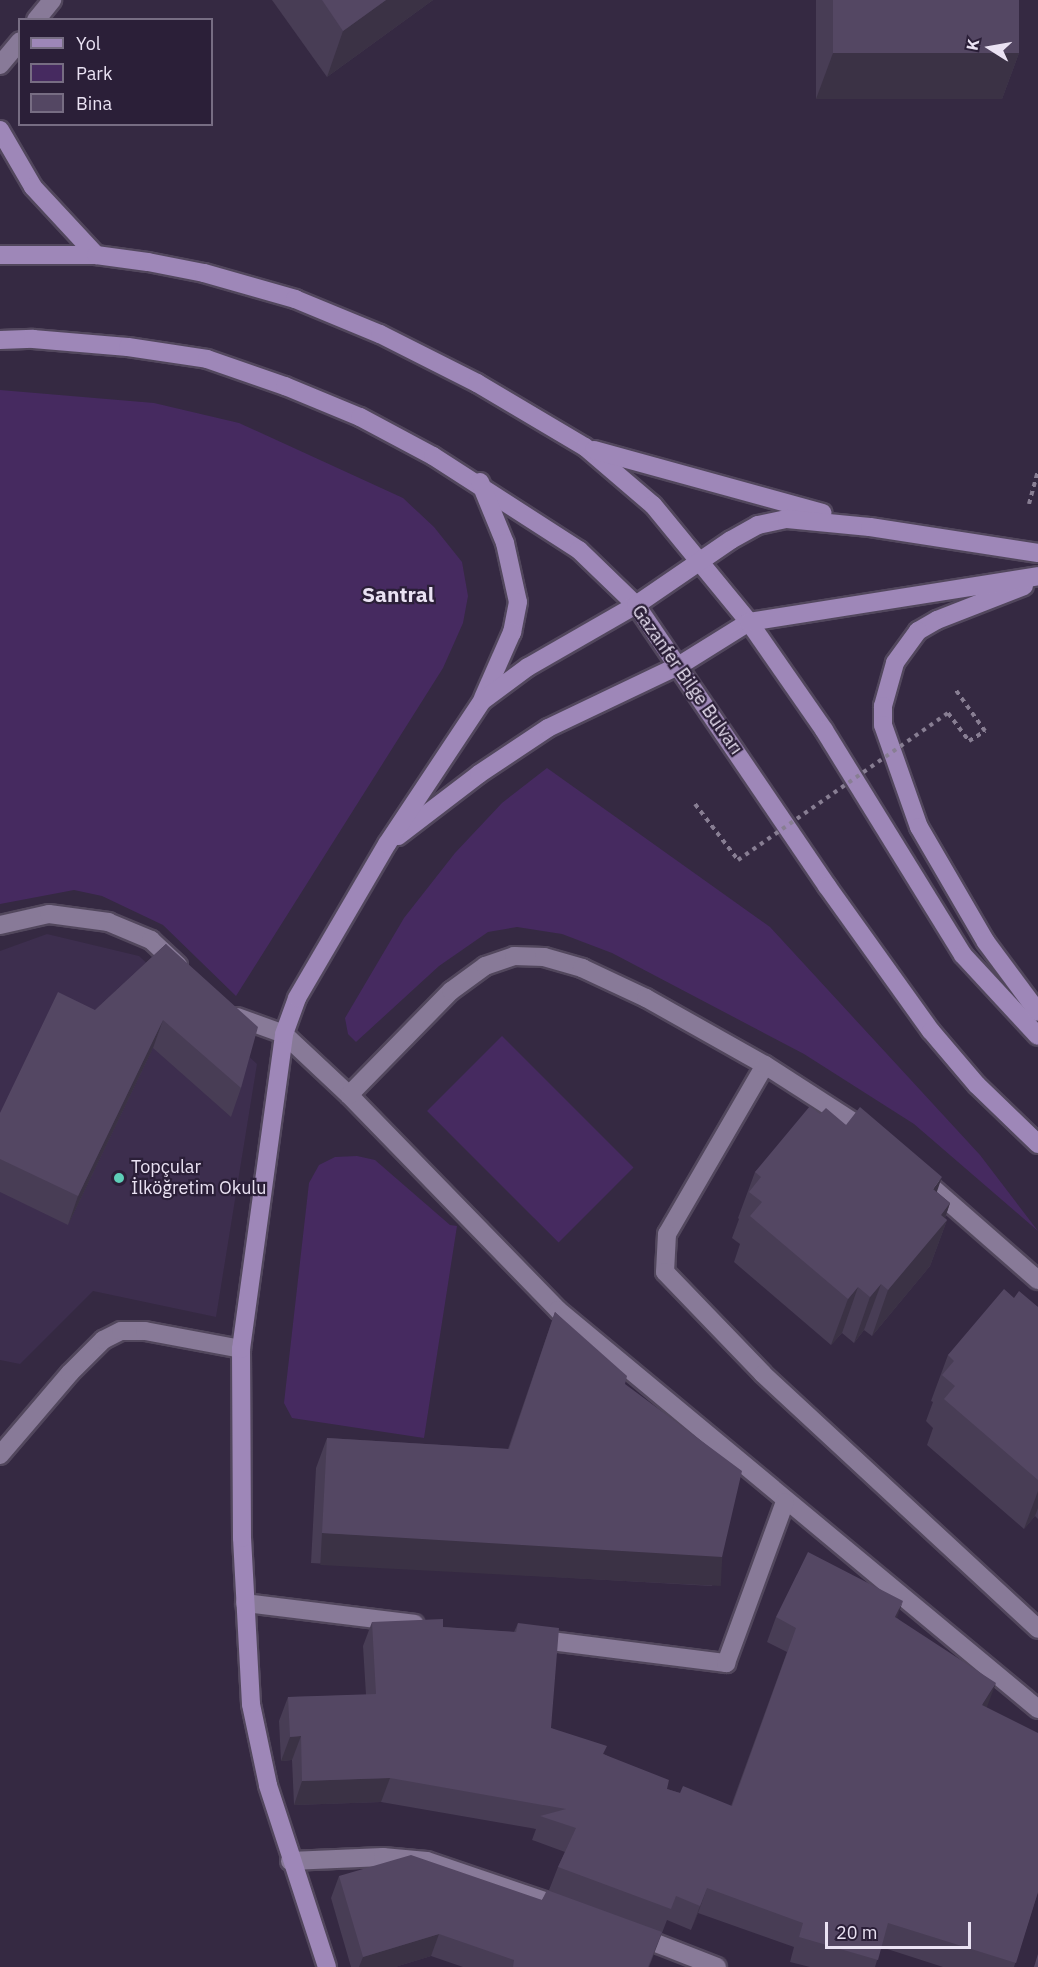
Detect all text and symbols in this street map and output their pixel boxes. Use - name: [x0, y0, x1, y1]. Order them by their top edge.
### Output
- legend: [18, 18, 213, 126]
- north arrow: [960, 18, 1020, 78]
- text: Yol: [76, 32, 101, 55]
- text: K: [961, 37, 983, 52]
- text: Park: [76, 62, 112, 85]
- text: Bina: [76, 92, 112, 115]
- district label: Santral: [362, 581, 434, 607]
- street label: Gazanfer Bilge Bulvarı: [627, 601, 747, 759]
- place label: Topçular İlköğretim Okulu: [131, 1157, 266, 1200]
- marker: Topçular İlköğretim Okulu: [112, 1171, 126, 1185]
- scale bar: [828, 1910, 974, 1948]
- text: 20 m: [836, 1921, 878, 1944]

